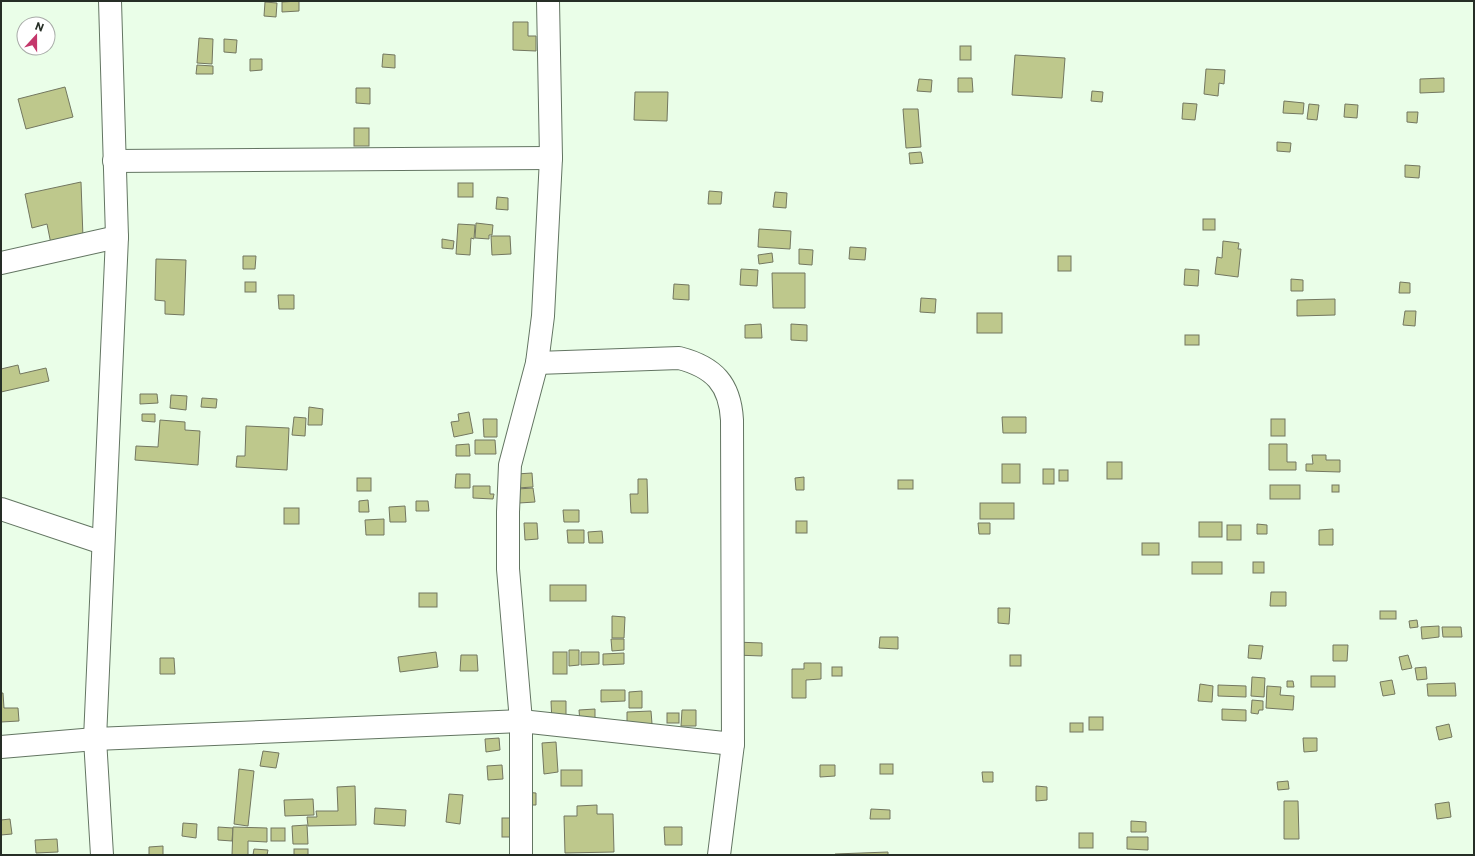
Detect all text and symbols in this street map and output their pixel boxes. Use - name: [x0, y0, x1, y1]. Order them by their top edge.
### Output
- north arrow: [16, 16, 56, 56]
- text: N: [34, 19, 46, 34]

